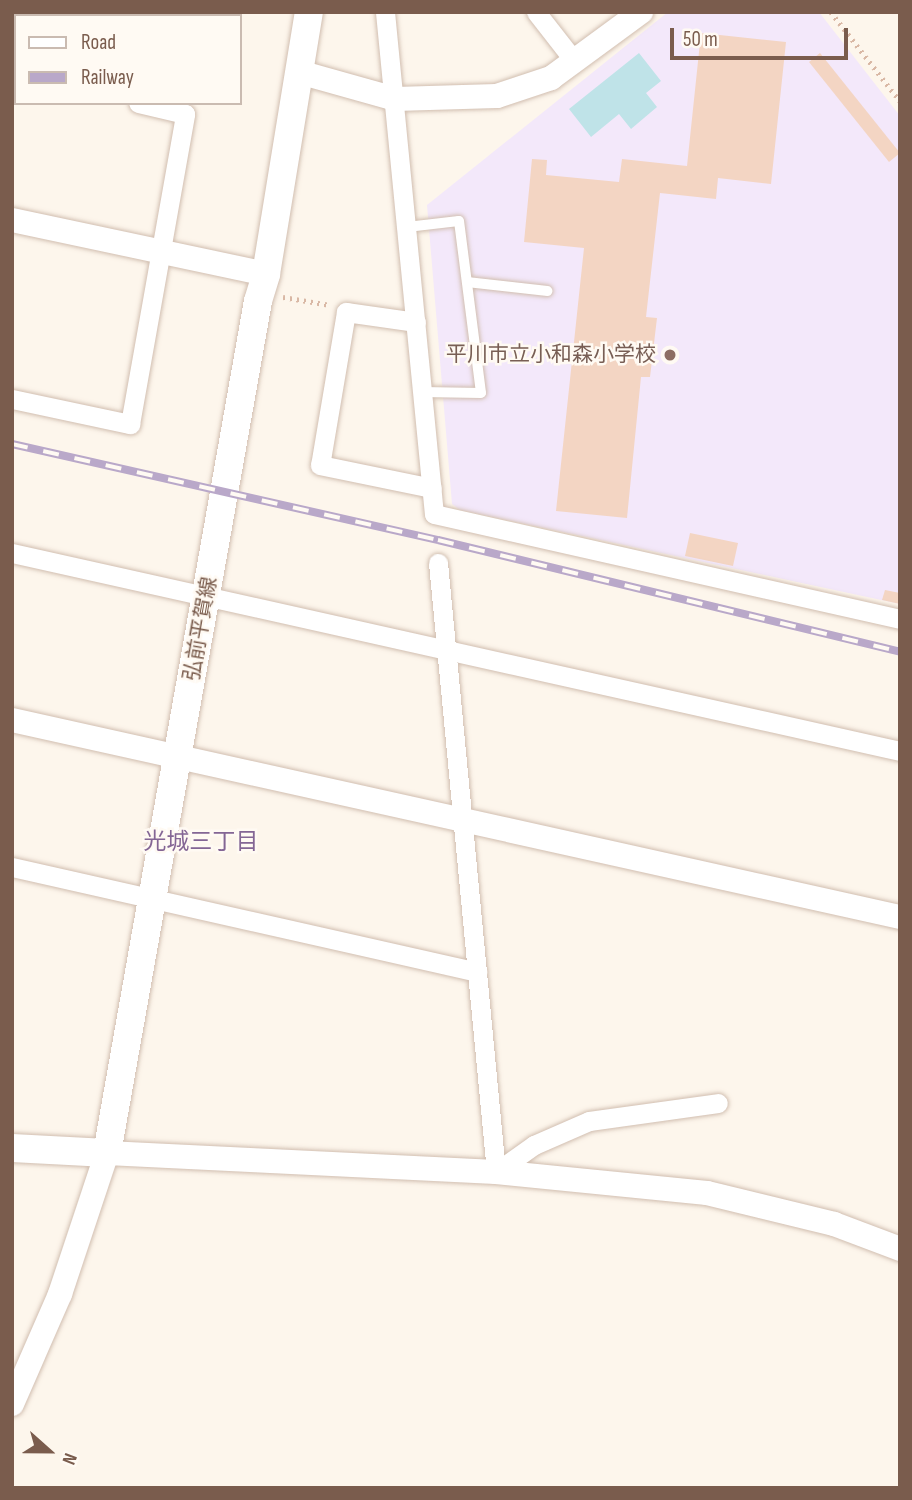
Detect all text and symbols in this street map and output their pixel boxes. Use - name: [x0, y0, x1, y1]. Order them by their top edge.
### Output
- legend: [14, 14, 242, 105]
- scale bar: [674, 14, 852, 58]
- text: 50 m: [683, 27, 718, 52]
- text: Road: [81, 30, 116, 55]
- text: Railway: [81, 65, 134, 90]
- place label: 平川市立小和森小学校: [446, 342, 656, 368]
- marker: 平川市立小和森小学校: [662, 347, 678, 363]
- street label: 弘前平賀線: [179, 575, 223, 683]
- district label: 光城三丁目: [144, 828, 258, 856]
- north arrow: [14, 1416, 84, 1486]
- text: N: [57, 1450, 82, 1468]

